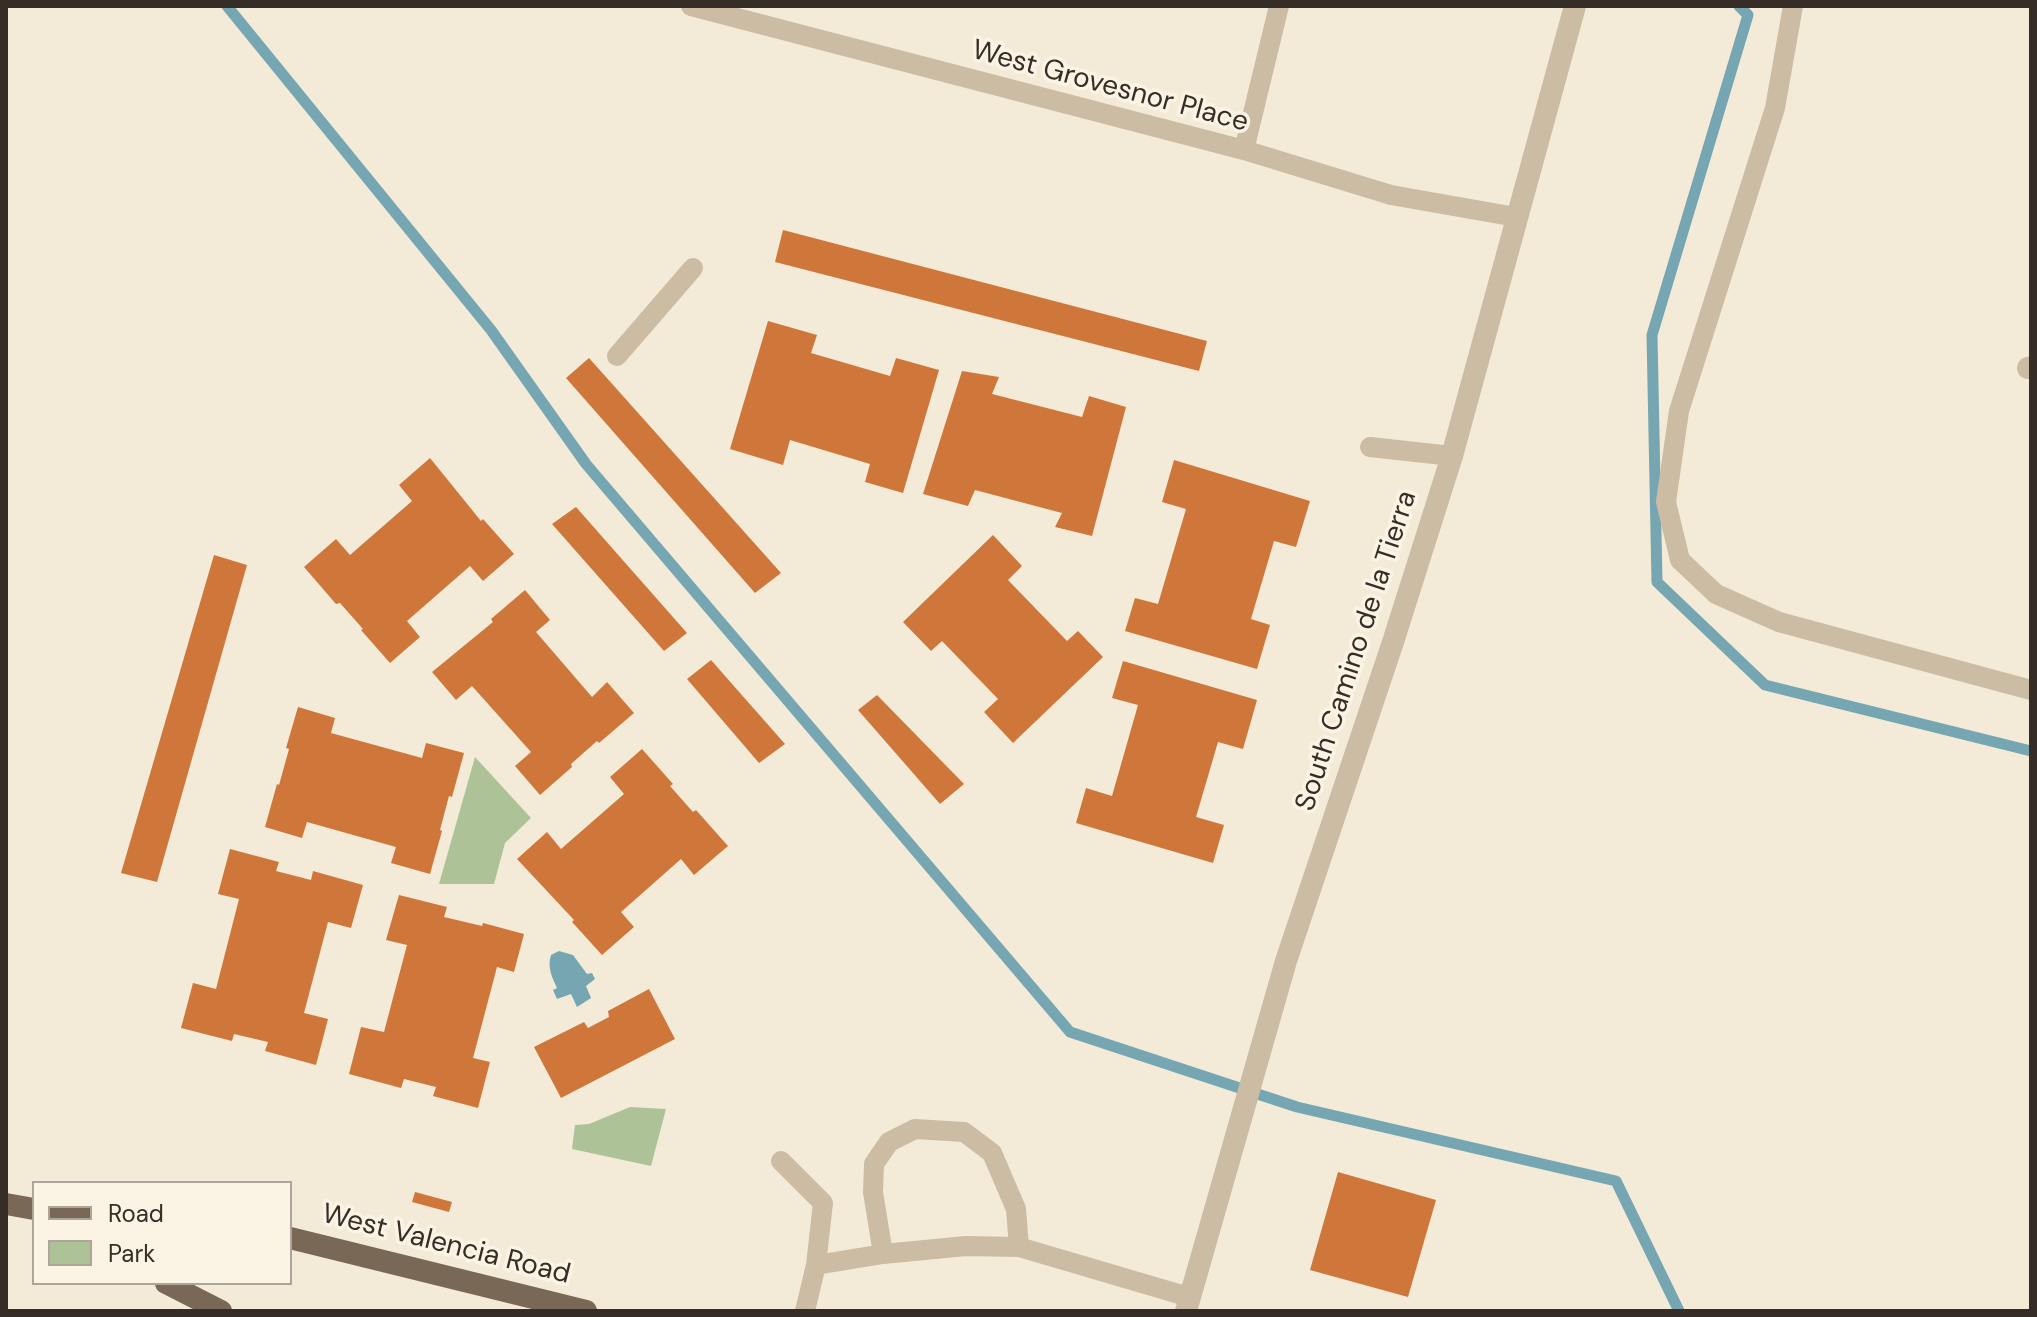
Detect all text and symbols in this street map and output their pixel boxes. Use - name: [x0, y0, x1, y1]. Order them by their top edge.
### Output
- street label: West Grovesnor Place: [968, 34, 1252, 140]
- street label: South Camino de la Tierra: [1289, 487, 1425, 815]
- legend: [32, 1181, 292, 1285]
- text: Road: [108, 1198, 164, 1229]
- street label: West Valencia Road: [318, 1198, 574, 1292]
- text: Park: [108, 1238, 155, 1269]

